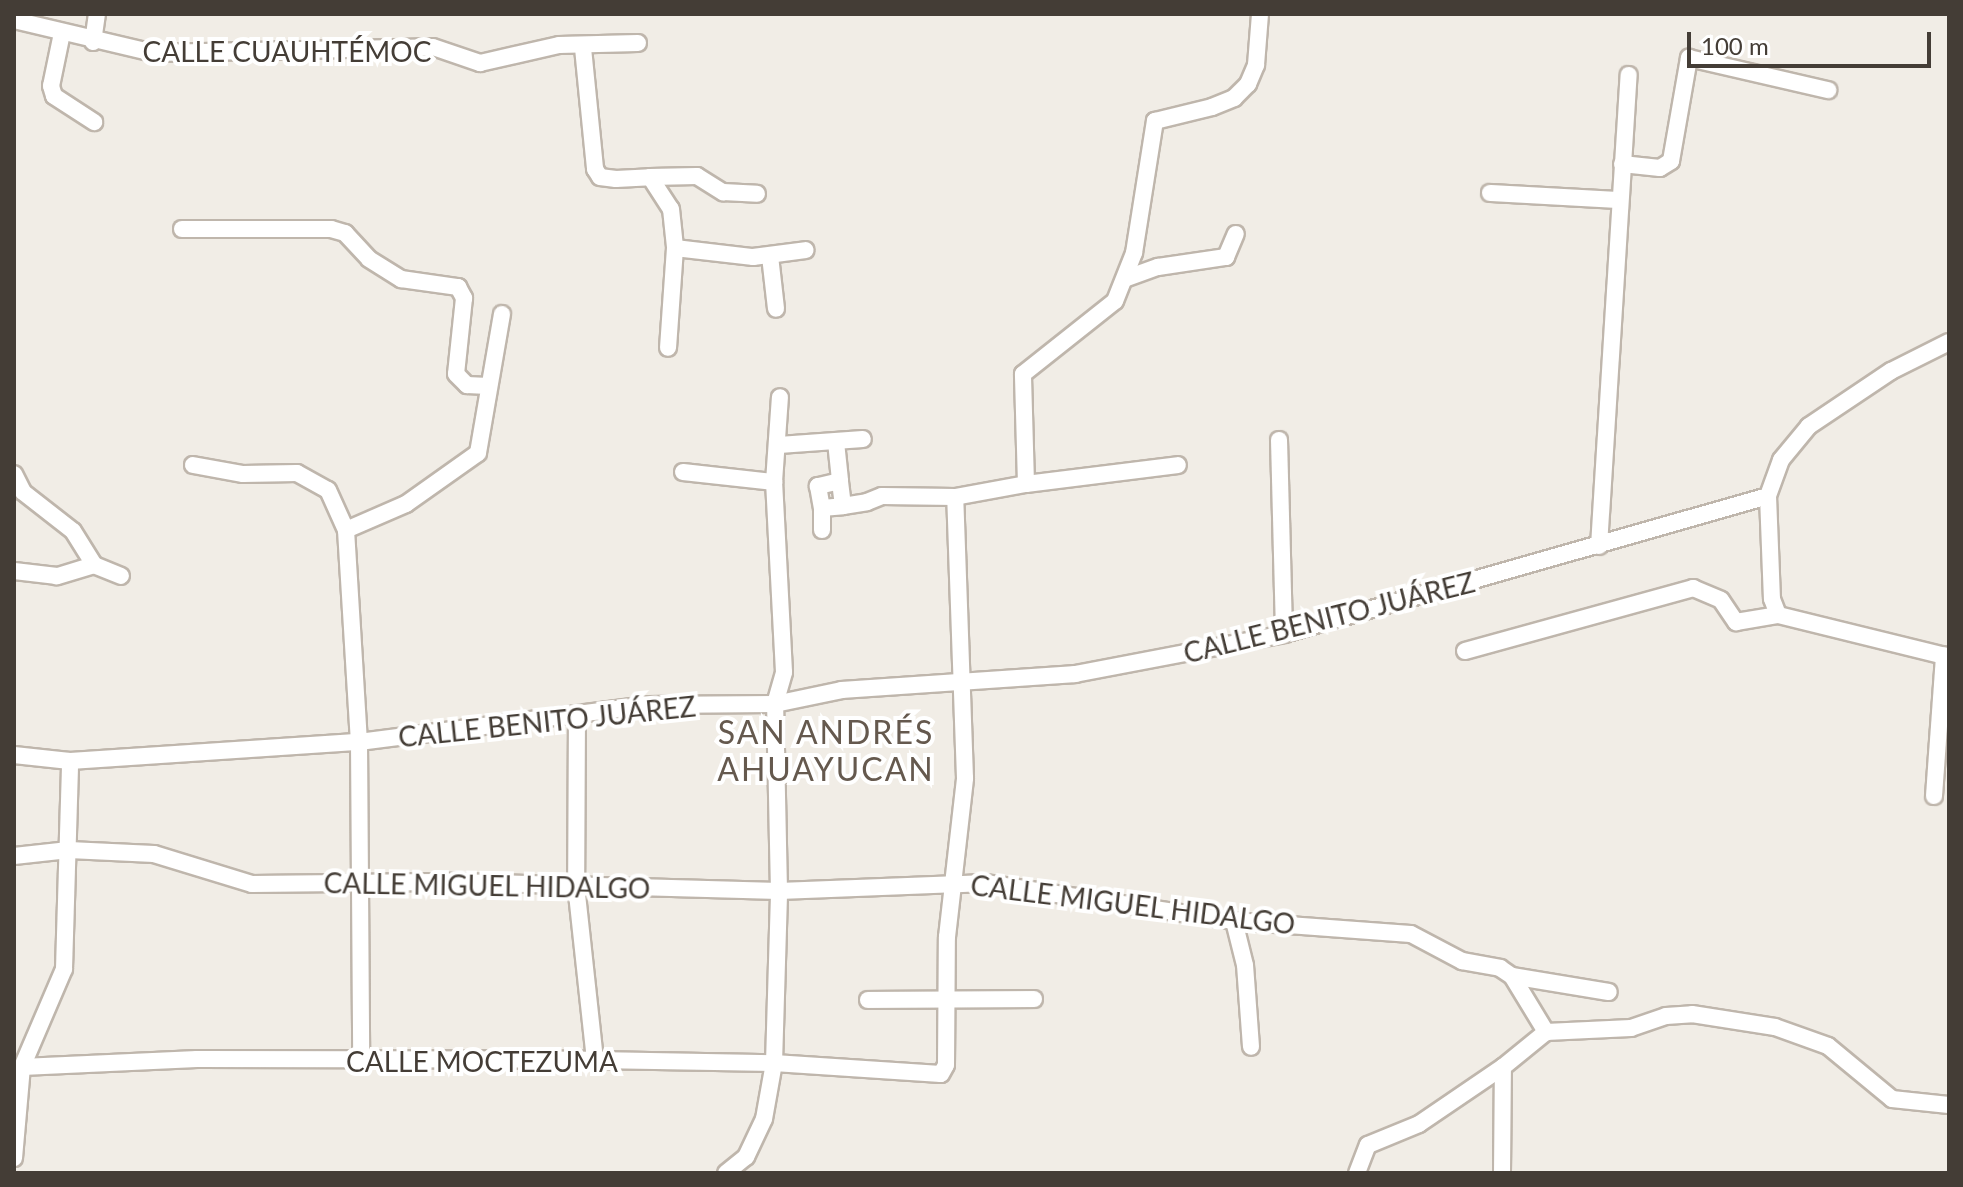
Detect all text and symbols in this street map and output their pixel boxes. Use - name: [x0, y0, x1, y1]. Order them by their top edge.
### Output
- scale bar: [1691, 16, 1935, 66]
- text: 100 m: [1701, 31, 1769, 60]
- street label: CALLE CUAUHTÉMOC: [143, 34, 431, 68]
- street label: CALLE BENITO JUÁREZ: [1179, 564, 1479, 670]
- street label: CALLE BENITO JUÁREZ: [396, 689, 698, 753]
- district label: SAN ANDRÉS AHUAYUCAN: [717, 714, 935, 789]
- street label: CALLE MIGUEL HIDALGO: [323, 865, 651, 905]
- street label: CALLE MIGUEL HIDALGO: [968, 867, 1298, 941]
- street label: CALLE MOCTEZUMA: [346, 1044, 618, 1078]

